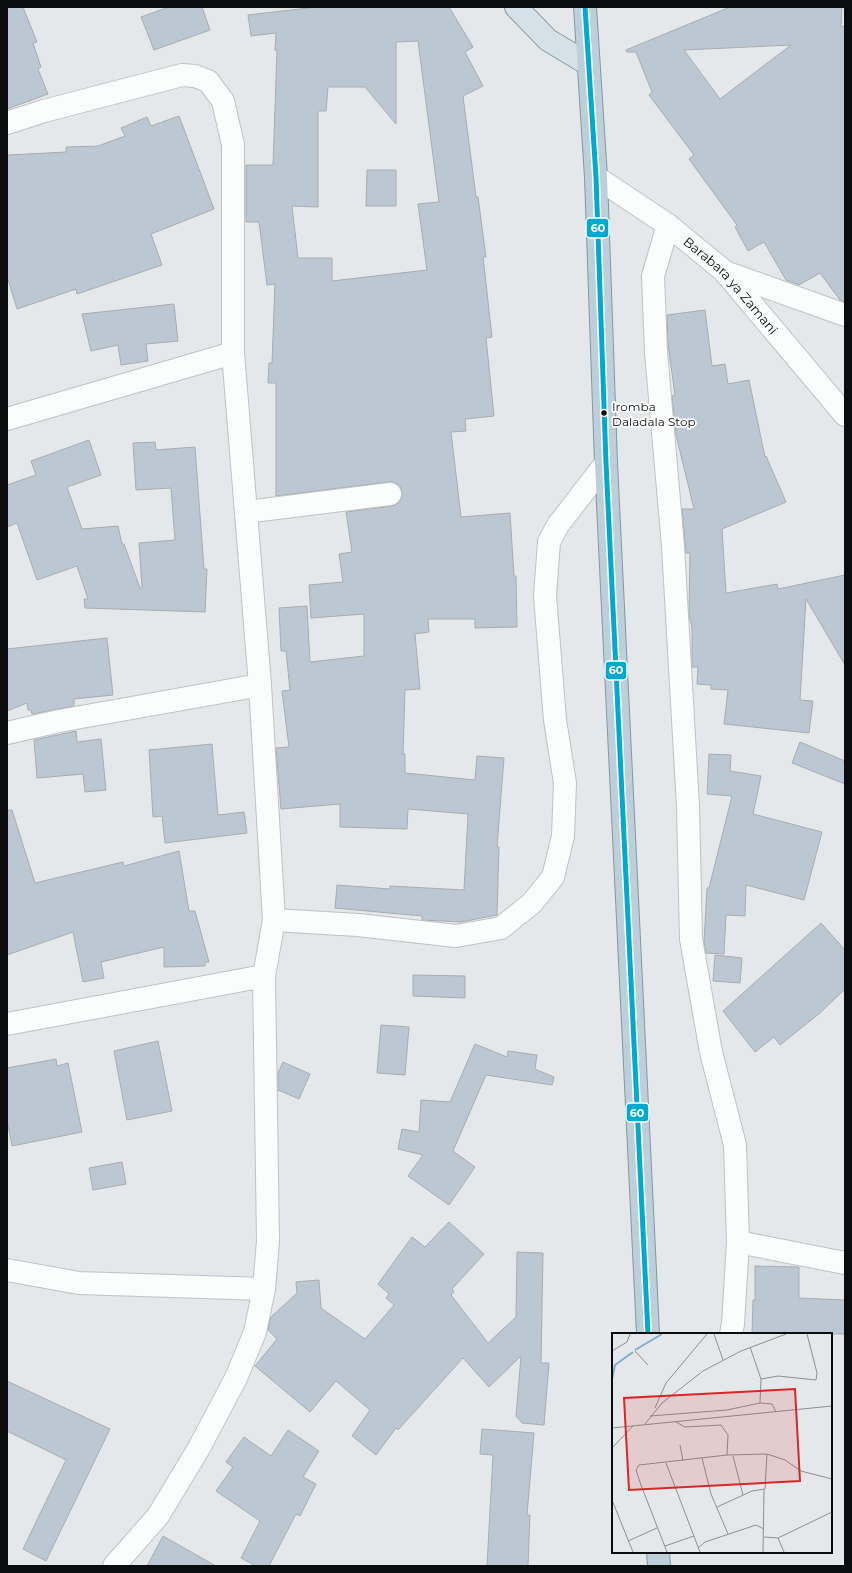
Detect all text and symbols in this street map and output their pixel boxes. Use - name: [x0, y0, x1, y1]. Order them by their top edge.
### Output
- line badge: 60: [586, 218, 609, 238]
- text: 60: [591, 221, 606, 235]
- street label: Barabara ya Zamani: [680, 233, 782, 337]
- place label: Iromba Daladala Stop: [612, 399, 696, 429]
- marker: Iromba Daladala Stop: [599, 408, 609, 418]
- line badge: 60: [605, 661, 627, 680]
- text: 60: [609, 663, 624, 677]
- line badge: 60: [626, 1103, 649, 1122]
- text: 60: [630, 1106, 645, 1120]
- inset map: [612, 1333, 832, 1553]

